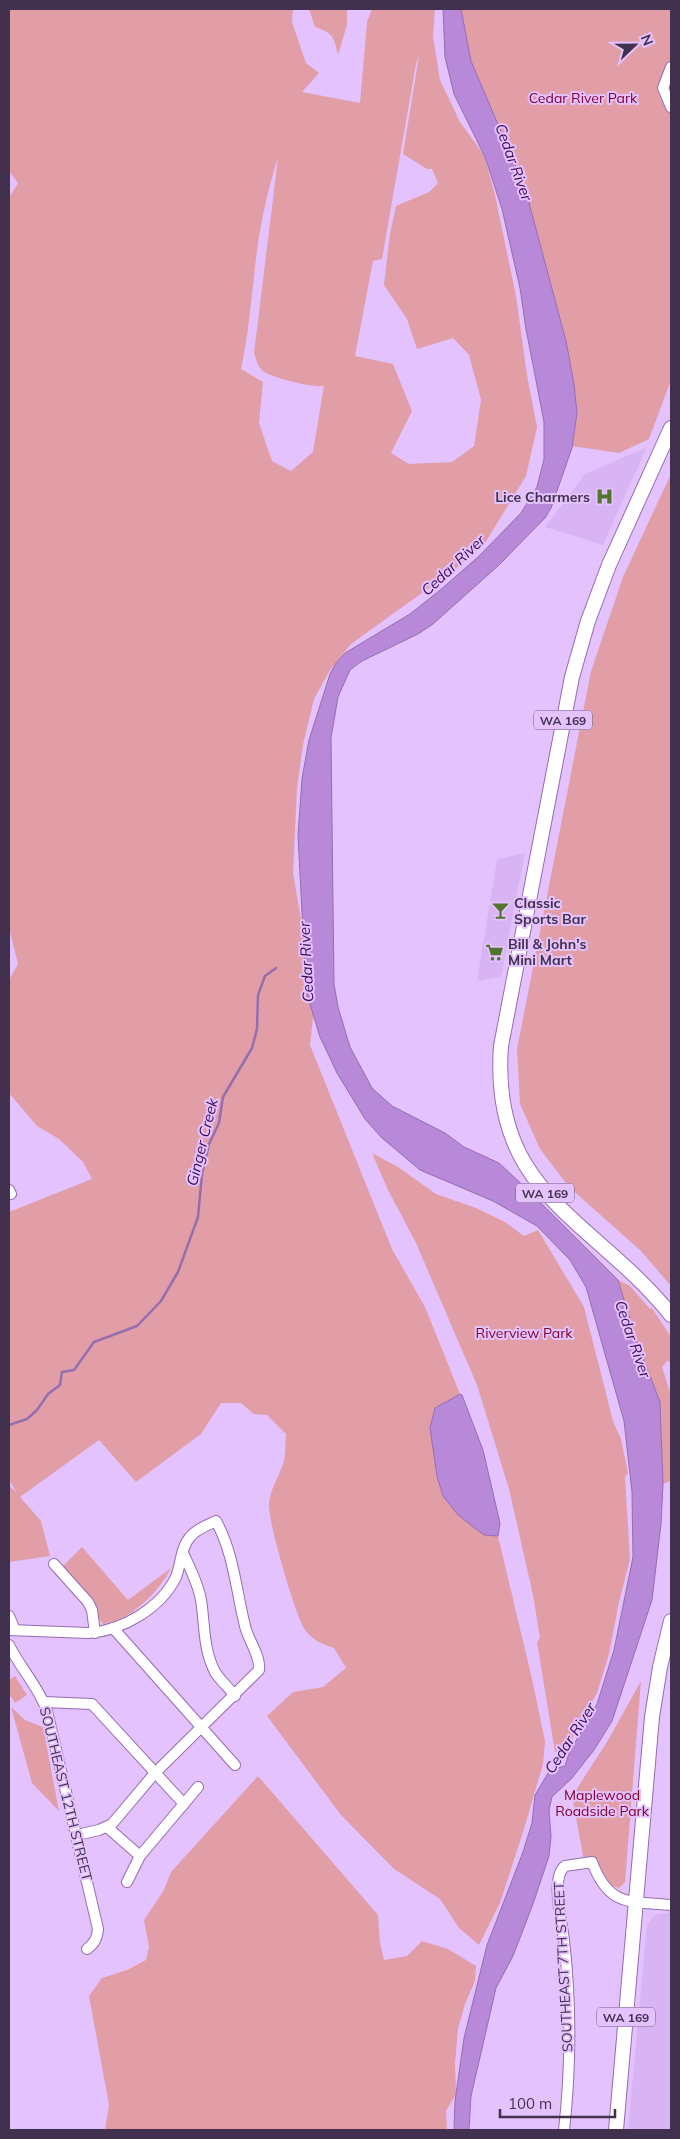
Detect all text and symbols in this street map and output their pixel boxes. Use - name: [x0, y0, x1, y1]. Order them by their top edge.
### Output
- north arrow: [610, 20, 660, 70]
- text: N: [637, 32, 657, 48]
- park label: Cedar River Park: [529, 89, 638, 107]
- water label: Cedar River: [491, 121, 537, 204]
- hospital icon: Lice Charmers: [594, 487, 614, 507]
- place label: Lice Charmers: [495, 488, 590, 506]
- water label: Cedar River: [417, 530, 489, 599]
- road number: WA 169: [534, 710, 592, 730]
- place label: Classic Sports Bar: [514, 894, 586, 928]
- bar icon: Classic Sports Bar: [490, 901, 510, 921]
- water label: Cedar River: [294, 921, 318, 1003]
- place label: Bill & John's Mini Mart: [508, 935, 587, 969]
- supermarket icon: Bill & John's Mini Mart: [484, 942, 504, 962]
- water label: Ginger Creek: [182, 1095, 222, 1188]
- road number: WA 169: [516, 1184, 574, 1202]
- water label: Cedar River: [611, 1298, 655, 1381]
- park label: Riverview Park: [475, 1324, 573, 1342]
- water label: Cedar River: [540, 1699, 600, 1777]
- street label: SOUTHEAST 12TH STREET: [36, 1705, 96, 1883]
- park label: Maplewood Roadside Park: [555, 1786, 650, 1820]
- street label: SOUTHEAST 7TH STREET: [550, 1881, 576, 2053]
- road number: WA 169: [597, 2008, 655, 2026]
- scale bar: [500, 2086, 615, 2118]
- text: 100 m: [508, 2094, 552, 2113]

